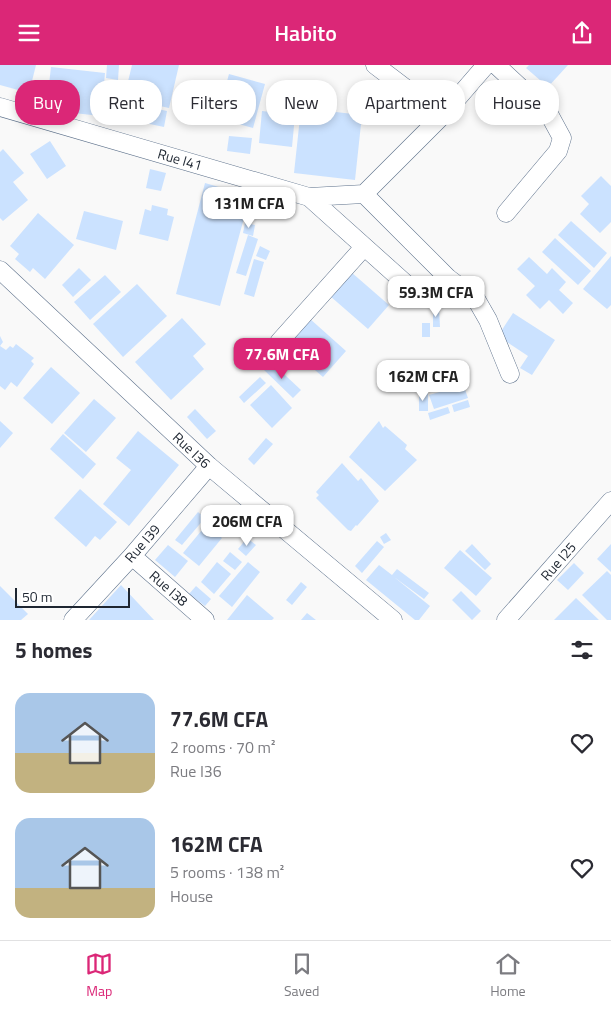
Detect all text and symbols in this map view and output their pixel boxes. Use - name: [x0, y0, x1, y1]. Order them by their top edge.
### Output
- text: Habito: [274, 16, 337, 50]
- icon: menu: [15, 19, 43, 47]
- icon: share: [568, 19, 596, 47]
- chip: Buy: [15, 80, 80, 125]
- chip: Rent: [90, 80, 162, 125]
- chip: Filters: [172, 80, 256, 125]
- chip: New: [266, 80, 337, 125]
- chip: Apartment: [347, 80, 465, 125]
- chip: House: [475, 80, 559, 125]
- street label: Rue I41: [155, 143, 205, 175]
- pin: 131M CFA: [197, 186, 301, 229]
- text: 131M CFA: [214, 191, 284, 215]
- pin: 59.3M CFA: [379, 275, 493, 318]
- text: 59.3M CFA: [399, 280, 473, 304]
- pin: 77.6M CFA: [225, 337, 339, 380]
- text: 77.6M CFA: [245, 342, 319, 366]
- pin: 162M CFA: [371, 359, 475, 402]
- text: 162M CFA: [388, 364, 458, 388]
- street label: Rue I36: [168, 427, 216, 473]
- pin: 206M CFA: [195, 505, 299, 547]
- text: 206M CFA: [212, 509, 282, 533]
- street label: Rue I39: [119, 519, 165, 567]
- street label: Rue I25: [535, 537, 581, 585]
- street label: Rue I38: [145, 565, 193, 611]
- scale bar: [15, 585, 130, 608]
- text: 50 m: [22, 586, 52, 607]
- text: 5 homes: [15, 634, 92, 666]
- icon: filters: [568, 636, 596, 664]
- text: 77.6M CFA: [170, 703, 268, 735]
- icon: home: [55, 713, 115, 773]
- icon: heart: [568, 729, 596, 757]
- text: 2 rooms · 70 m²: [170, 735, 275, 759]
- text: Rue I36: [170, 759, 222, 783]
- text: 162M CFA: [170, 828, 263, 860]
- icon: home: [55, 838, 115, 898]
- icon: heart: [568, 854, 596, 882]
- text: 5 rooms · 138 m²: [170, 860, 284, 884]
- text: House: [170, 884, 213, 908]
- tab: Map: [85, 950, 113, 1001]
- tab: Saved: [284, 950, 320, 1001]
- tab: Home: [490, 950, 526, 1001]

